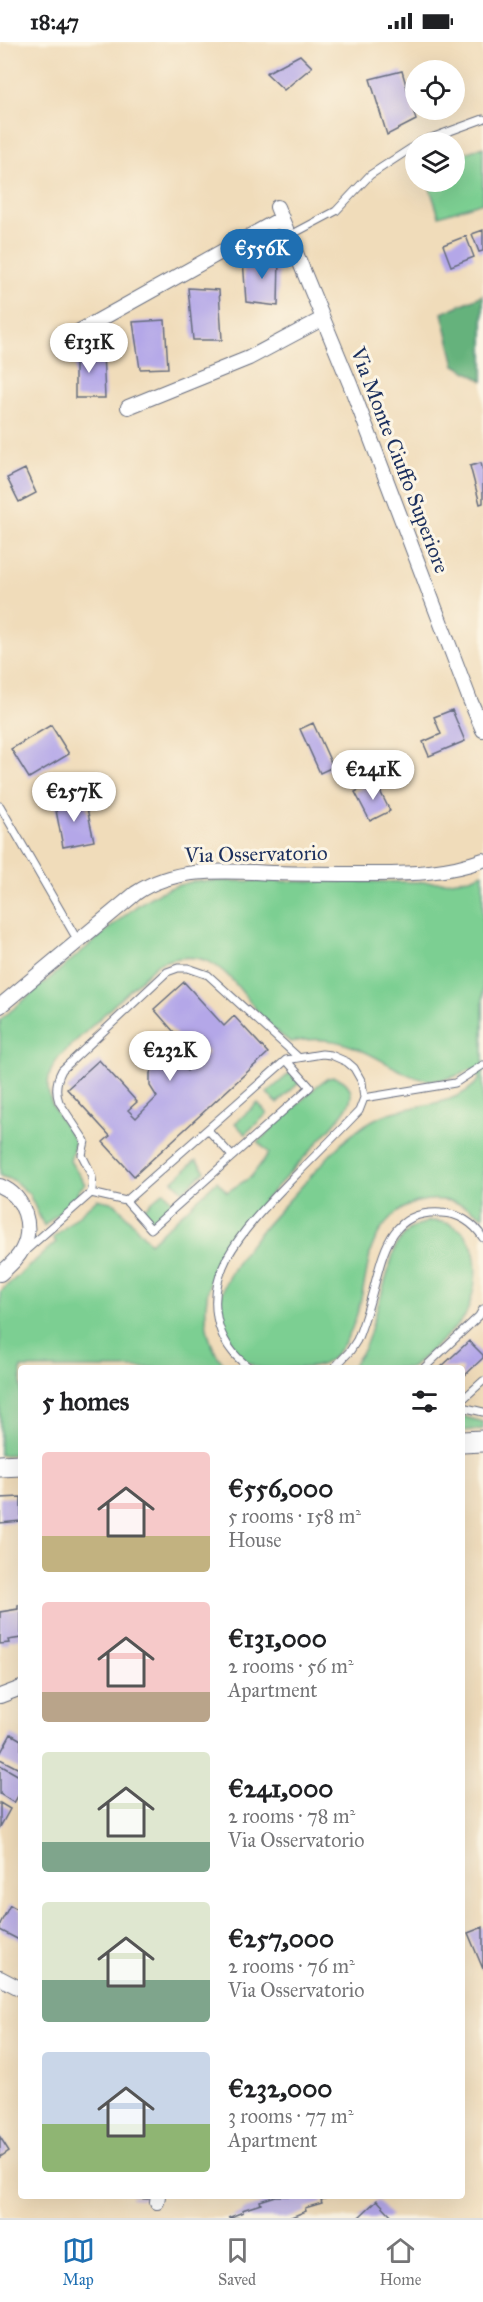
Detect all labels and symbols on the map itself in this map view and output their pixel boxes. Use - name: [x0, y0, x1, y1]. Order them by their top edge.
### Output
- pin: €556K: [220, 229, 304, 280]
- pin: €131K: [47, 323, 131, 374]
- street label: Via Monte Ciuffo Superiore: [344, 342, 455, 577]
- pin: €241K: [331, 750, 415, 801]
- pin: €257K: [32, 772, 116, 823]
- street label: Via Osservatorio: [183, 840, 328, 868]
- pin: €232K: [128, 1031, 212, 1082]

